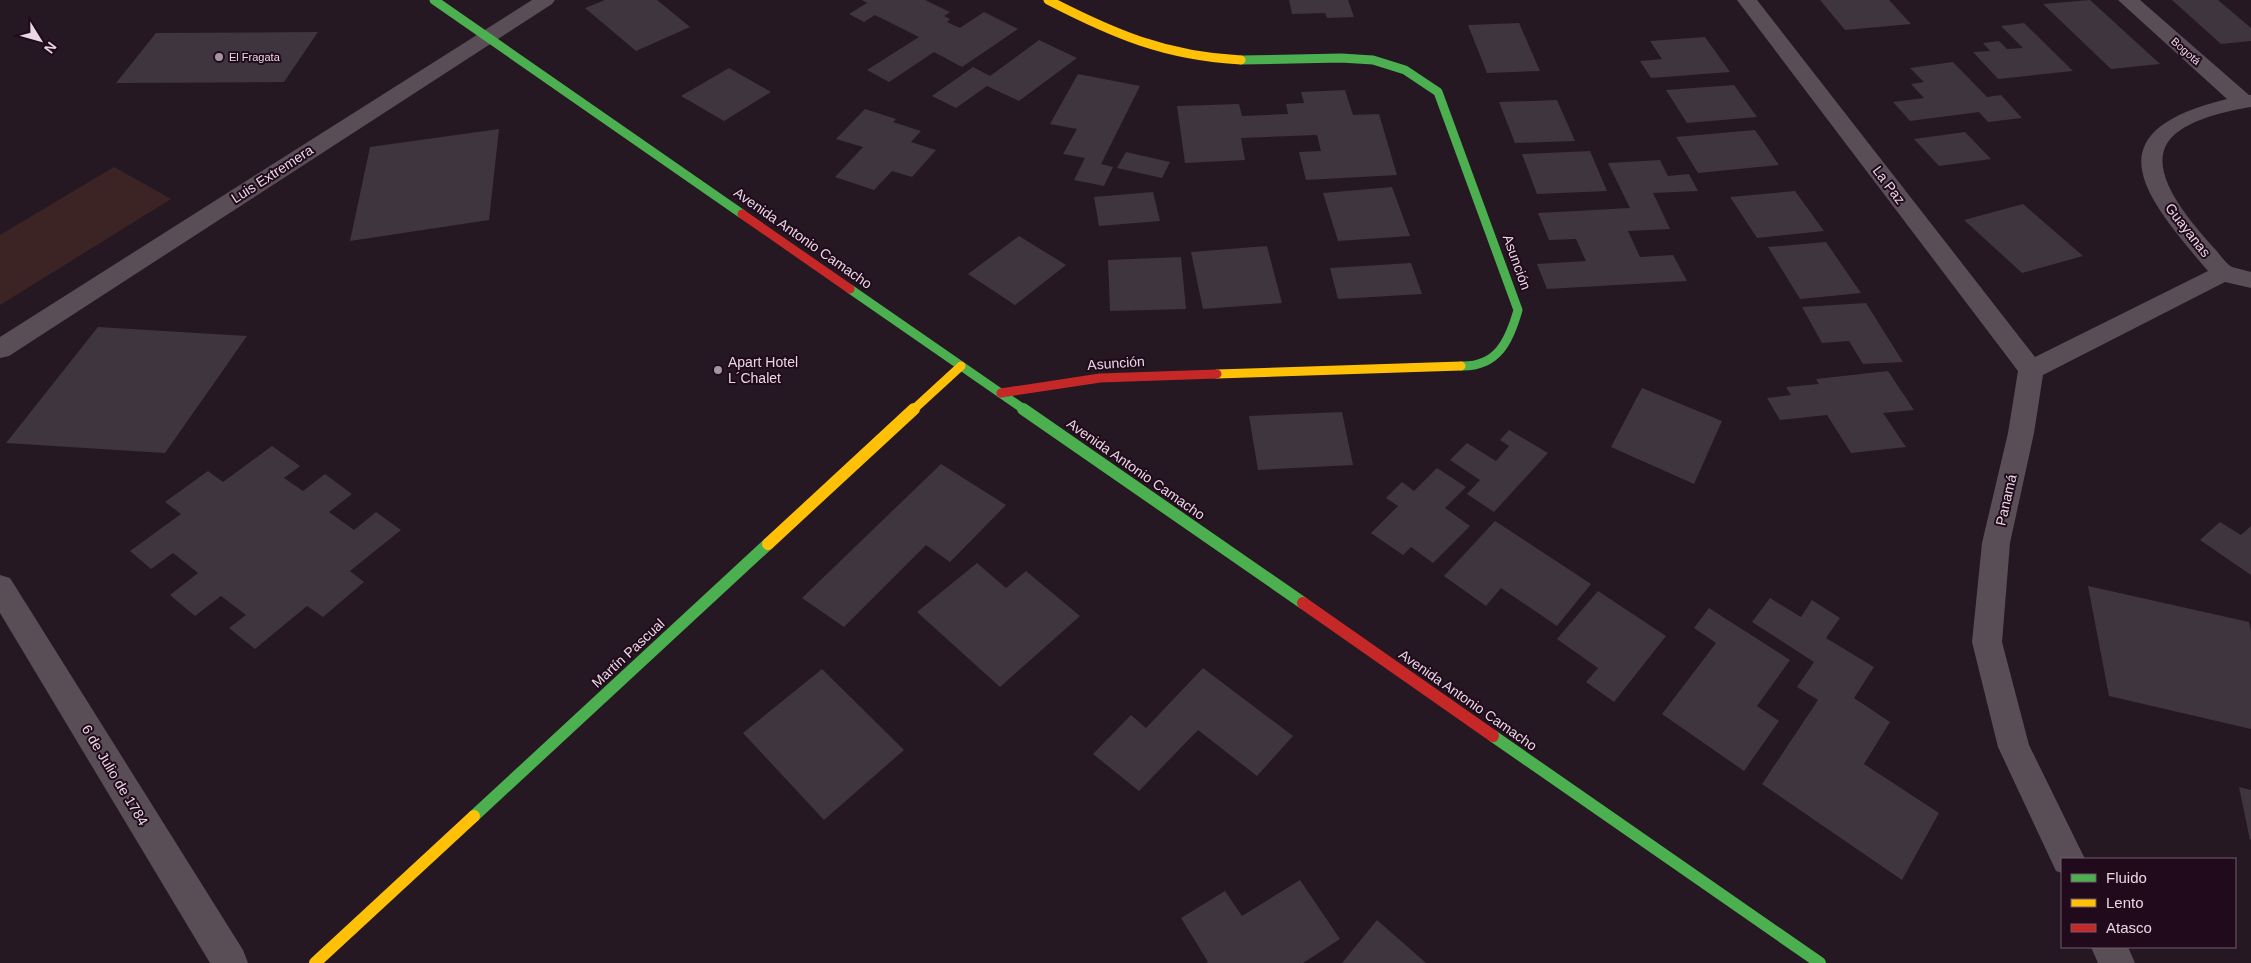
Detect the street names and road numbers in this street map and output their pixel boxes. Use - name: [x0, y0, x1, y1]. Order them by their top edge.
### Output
- street label: Bogotá: [2169, 35, 2204, 68]
- street label: Luis Extremera: [228, 142, 316, 206]
- street label: La Paz: [1869, 163, 1909, 207]
- street label: Avenida Antonio Camacho: [731, 184, 875, 292]
- street label: Guayanas: [2162, 200, 2214, 260]
- street label: Asunción: [1500, 232, 1534, 292]
- street label: Asunción: [1087, 353, 1145, 373]
- street label: Avenida Antonio Camacho: [1064, 415, 1208, 523]
- street label: Panamá: [1992, 473, 2020, 527]
- street label: Martín Pascual: [588, 615, 668, 691]
- street label: Avenida Antonio Camacho: [1396, 646, 1540, 754]
- street label: 6 de Julio de 1784: [79, 722, 151, 828]

